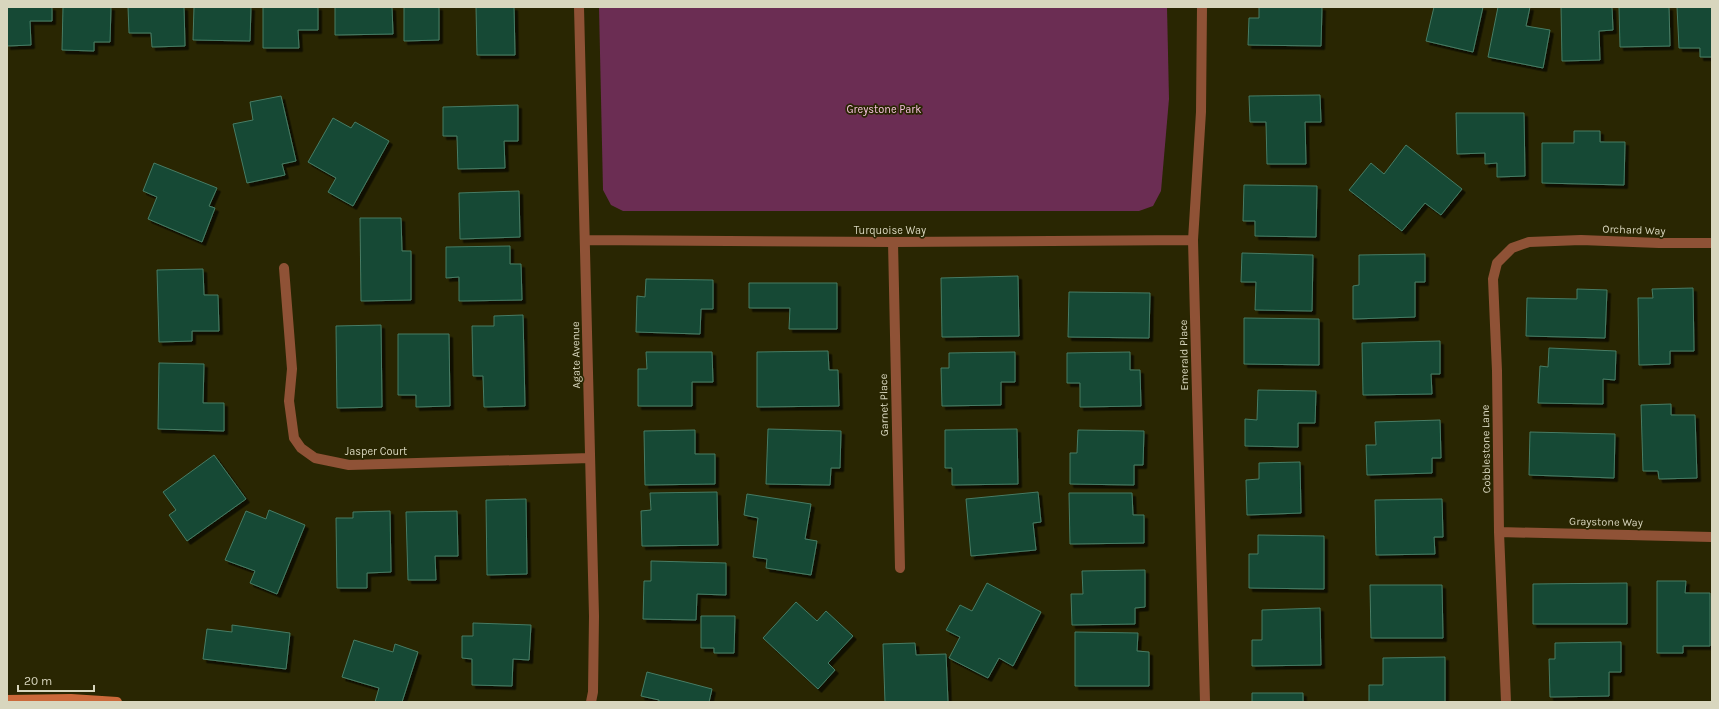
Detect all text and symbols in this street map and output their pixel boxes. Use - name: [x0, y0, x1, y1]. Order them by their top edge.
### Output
- park label: Greystone Park: [847, 103, 921, 116]
- street label: Orchard Way: [1602, 222, 1666, 238]
- street label: Turquoise Way: [854, 224, 926, 237]
- street label: Emerald Place: [1177, 319, 1191, 391]
- street label: Agate Avenue: [569, 321, 583, 389]
- street label: Garnet Place: [877, 373, 891, 436]
- street label: Cobblestone Lane: [1479, 404, 1493, 494]
- street label: Jasper Court: [345, 445, 407, 458]
- street label: Graystone Way: [1569, 515, 1643, 529]
- scale bar: [18, 667, 94, 693]
- text: 20 m: [24, 674, 52, 688]

